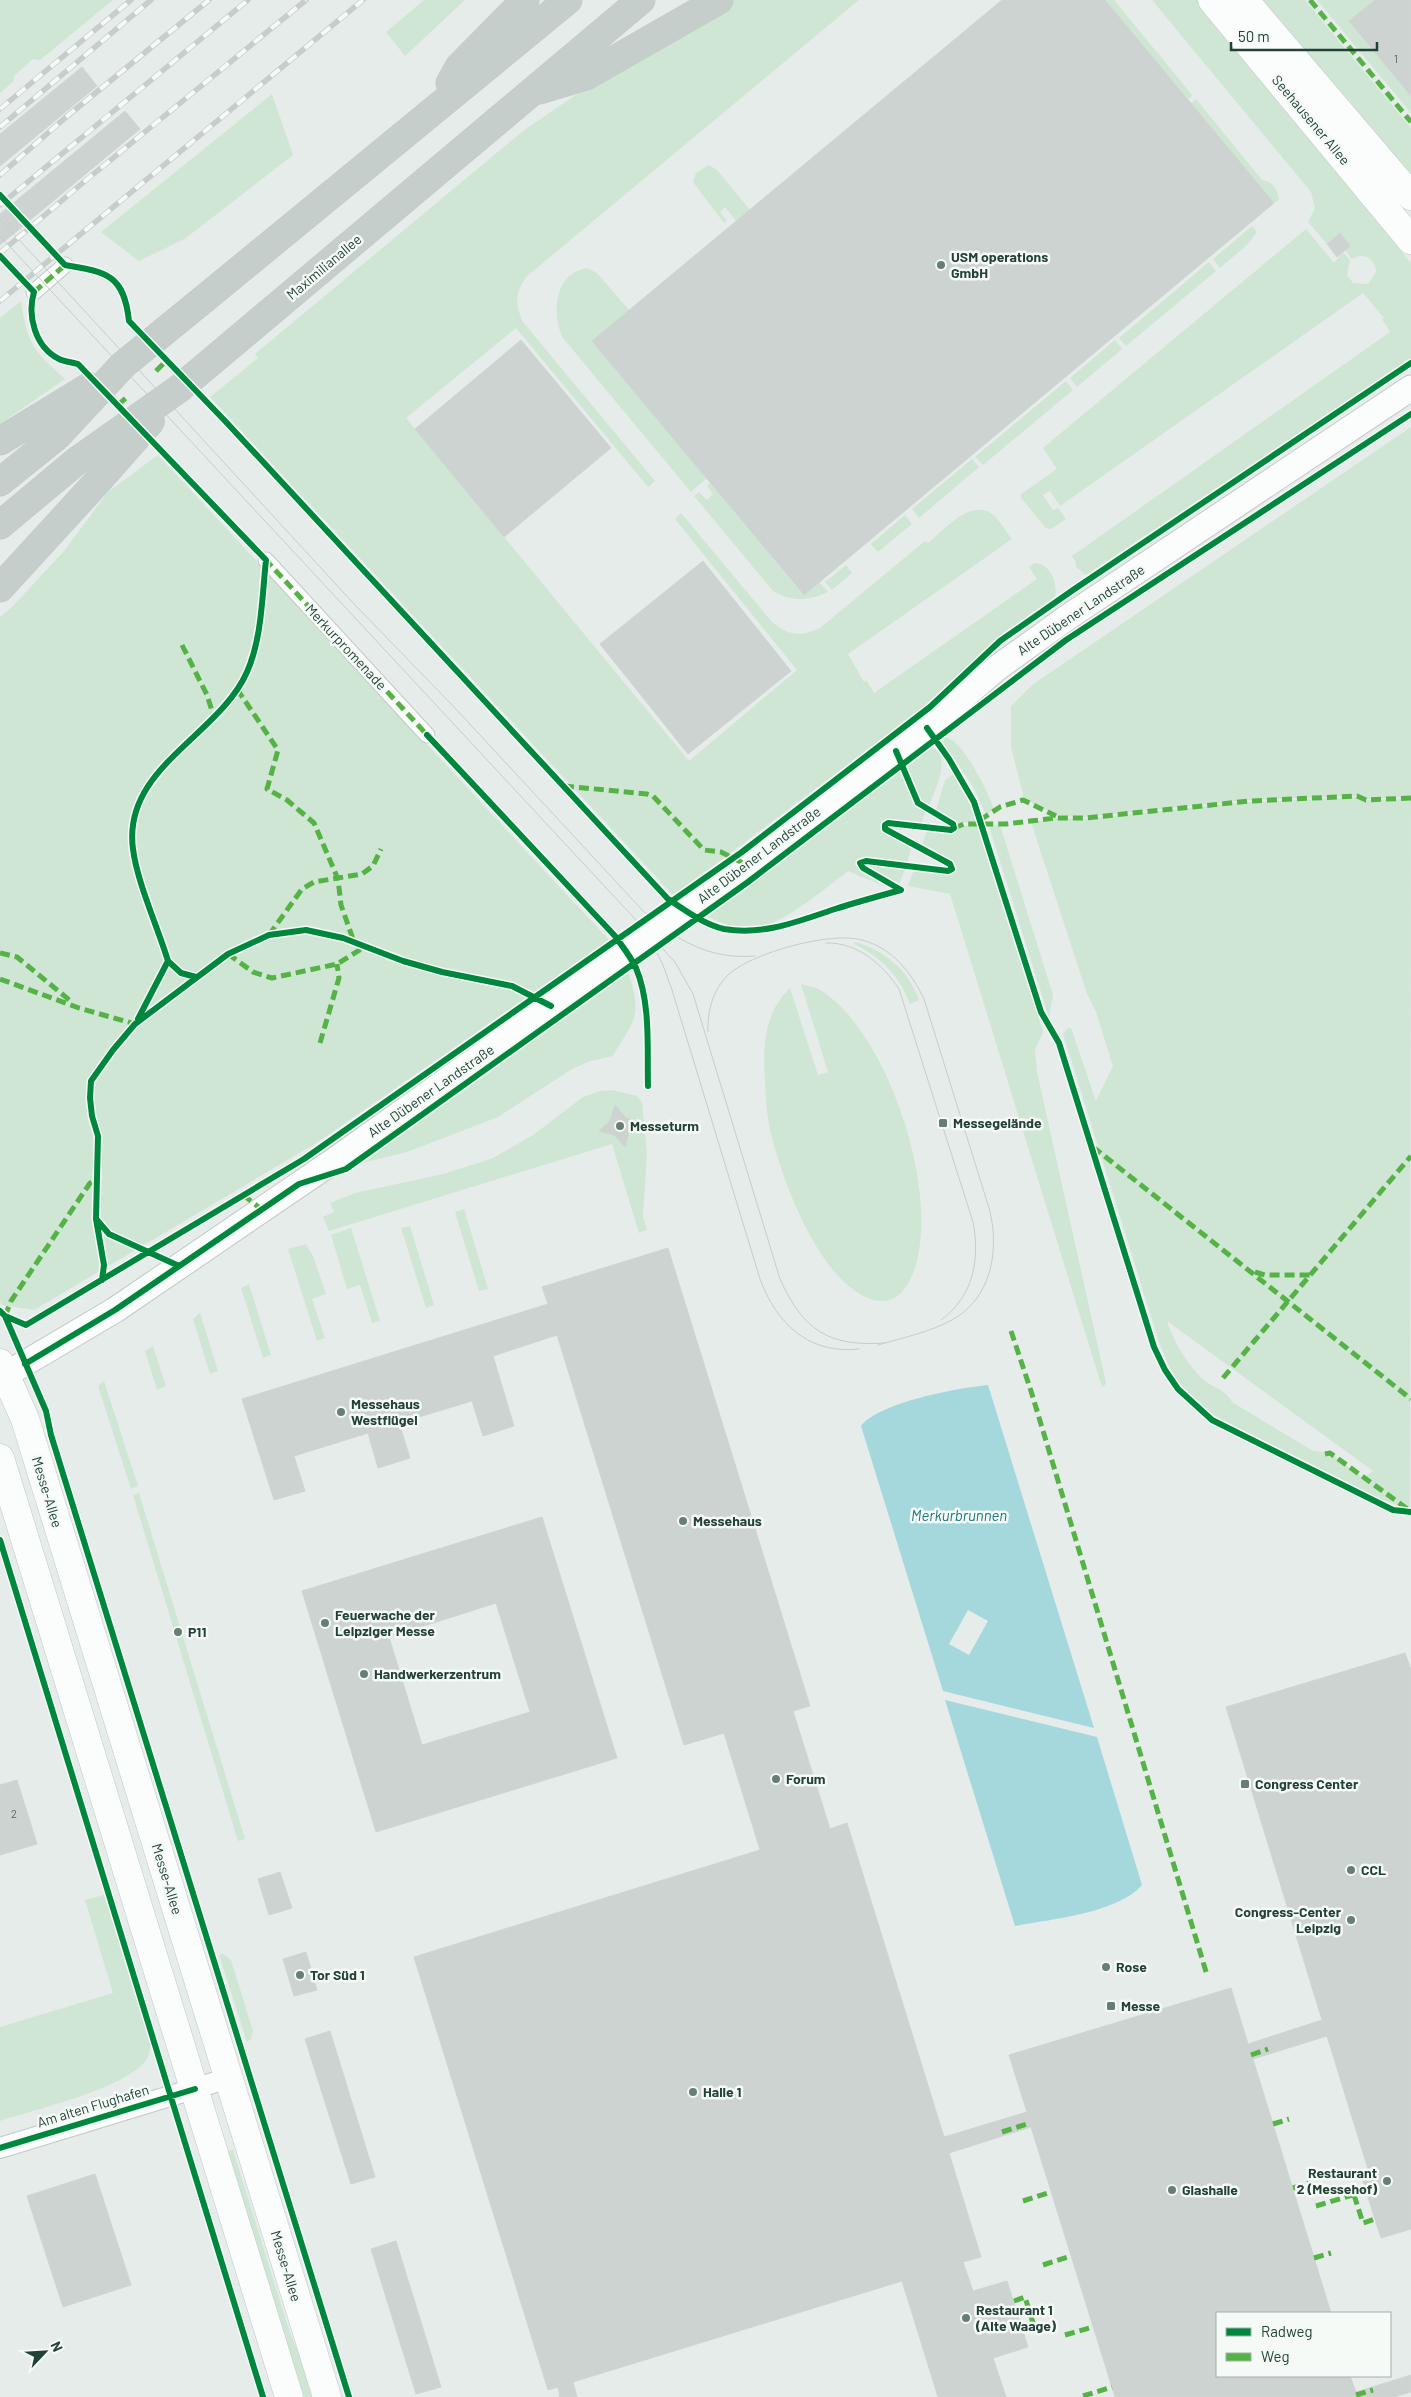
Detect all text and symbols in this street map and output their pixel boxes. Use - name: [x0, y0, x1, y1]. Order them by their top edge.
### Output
- scale bar: [1231, 20, 1377, 52]
- text: 50 m: [1238, 27, 1270, 45]
- house number: 1: [1394, 52, 1398, 65]
- street label: Seehausener Allee: [1269, 71, 1354, 168]
- street label: Maximilianallee: [283, 230, 365, 303]
- place label: USM operations GmbH: [951, 248, 1048, 281]
- marker: USM operations GmbH: [935, 259, 947, 271]
- street label: Alte Dübener Landstraße: [1014, 561, 1148, 659]
- street label: Merkurpromenade: [302, 600, 391, 693]
- street label: Alte Dübener Landstraße: [694, 803, 824, 907]
- street label: Alte Dübener Landstraße: [364, 1041, 497, 1141]
- place label: Messegelände: [953, 1114, 1042, 1131]
- place label: Messeturm: [630, 1117, 699, 1134]
- marker: Messegelände: [937, 1117, 949, 1129]
- marker: Messeturm: [614, 1120, 626, 1132]
- place label: Messehaus Westflügel: [351, 1395, 420, 1428]
- marker: Messehaus Westflügel: [335, 1406, 347, 1418]
- street label: Messe-Allee: [29, 1454, 66, 1529]
- water label: Merkurbrunnen: [911, 1506, 1007, 1524]
- place label: Messehaus: [693, 1512, 762, 1529]
- marker: Messehaus: [677, 1515, 689, 1527]
- place label: Feuerwache der Leipziger Messe: [335, 1606, 436, 1639]
- marker: Feuerwache der Leipziger Messe: [319, 1617, 331, 1629]
- place label: P11: [188, 1623, 206, 1640]
- marker: P11: [172, 1626, 184, 1638]
- place label: Handwerkerzentrum: [374, 1665, 501, 1682]
- marker: Handwerkerzentrum: [358, 1668, 370, 1680]
- place label: Forum: [786, 1770, 826, 1787]
- marker: Forum: [770, 1773, 782, 1785]
- place label: Congress Center: [1255, 1775, 1359, 1792]
- marker: Congress Center: [1239, 1778, 1251, 1790]
- house number: 2: [11, 1807, 17, 1820]
- street label: Messe-Allee: [149, 1841, 186, 1916]
- place label: CCL: [1361, 1861, 1386, 1878]
- marker: CCL: [1345, 1864, 1357, 1876]
- place label: Congress-Center Leipzig: [1235, 1903, 1342, 1936]
- marker: Congress-Center Leipzig: [1345, 1914, 1357, 1926]
- place label: Rose: [1116, 1958, 1147, 1975]
- marker: Rose: [1100, 1961, 1112, 1973]
- place label: Tor Süd 1: [310, 1966, 365, 1983]
- marker: Tor Süd 1: [294, 1969, 306, 1981]
- place label: Messe: [1121, 1997, 1161, 2014]
- marker: Messe: [1105, 2000, 1117, 2012]
- street label: Am alten Flughafen: [35, 2080, 151, 2131]
- place label: Halle 1: [703, 2083, 741, 2100]
- marker: Halle 1: [687, 2086, 699, 2098]
- place label: Restaurant 2 (Messehof): [1297, 2164, 1377, 2197]
- marker: Restaurant 2 (Messehof): [1381, 2175, 1393, 2187]
- place label: Glashalle: [1182, 2181, 1238, 2198]
- marker: Glashalle: [1166, 2184, 1178, 2196]
- street label: Messe-Allee: [268, 2228, 305, 2303]
- place label: Restaurant 1 (Alte Waage): [975, 2301, 1056, 2334]
- marker: Restaurant 1 (Alte Waage): [960, 2312, 972, 2324]
- legend: [1216, 2312, 1391, 2377]
- text: Radweg: [1261, 2322, 1313, 2340]
- north arrow: [20, 2327, 70, 2377]
- text: N: [48, 2338, 67, 2354]
- text: Weg: [1261, 2347, 1289, 2365]

